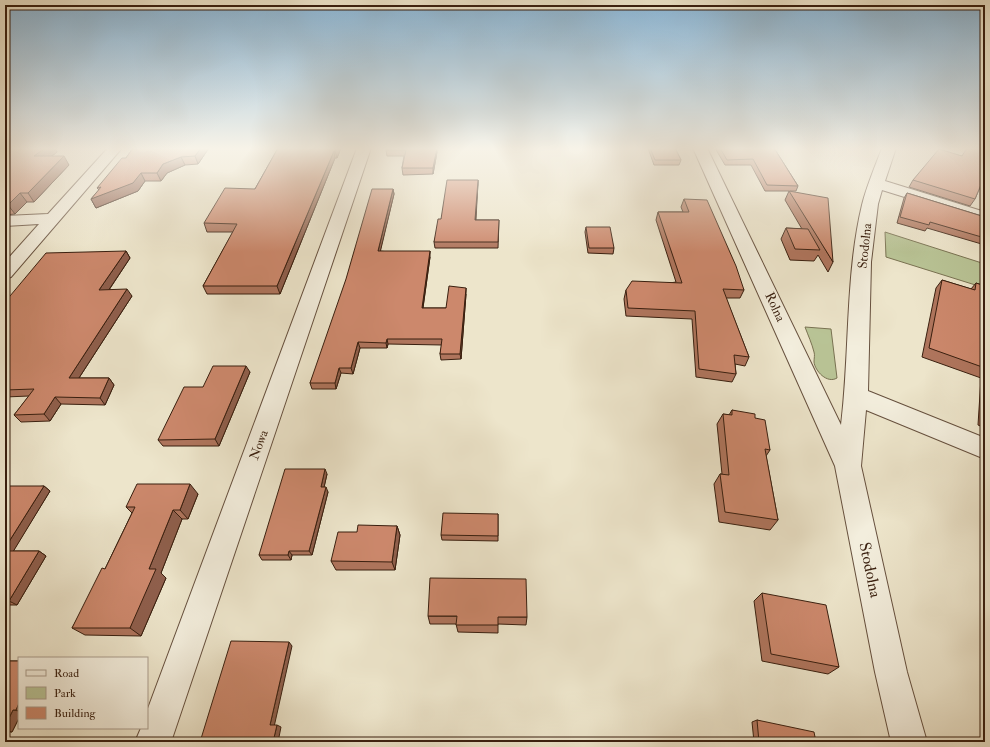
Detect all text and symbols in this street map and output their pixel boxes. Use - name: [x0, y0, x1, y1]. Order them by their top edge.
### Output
- street label: Stodolna: [855, 222, 875, 270]
- street label: Rolna: [761, 290, 789, 325]
- street label: Nowa: [246, 427, 272, 462]
- street label: Stodolna: [854, 540, 886, 600]
- legend: [18, 657, 148, 729]
- text: Road: [54, 666, 79, 681]
- text: Park: [54, 686, 76, 701]
- text: Building: [54, 706, 97, 721]

